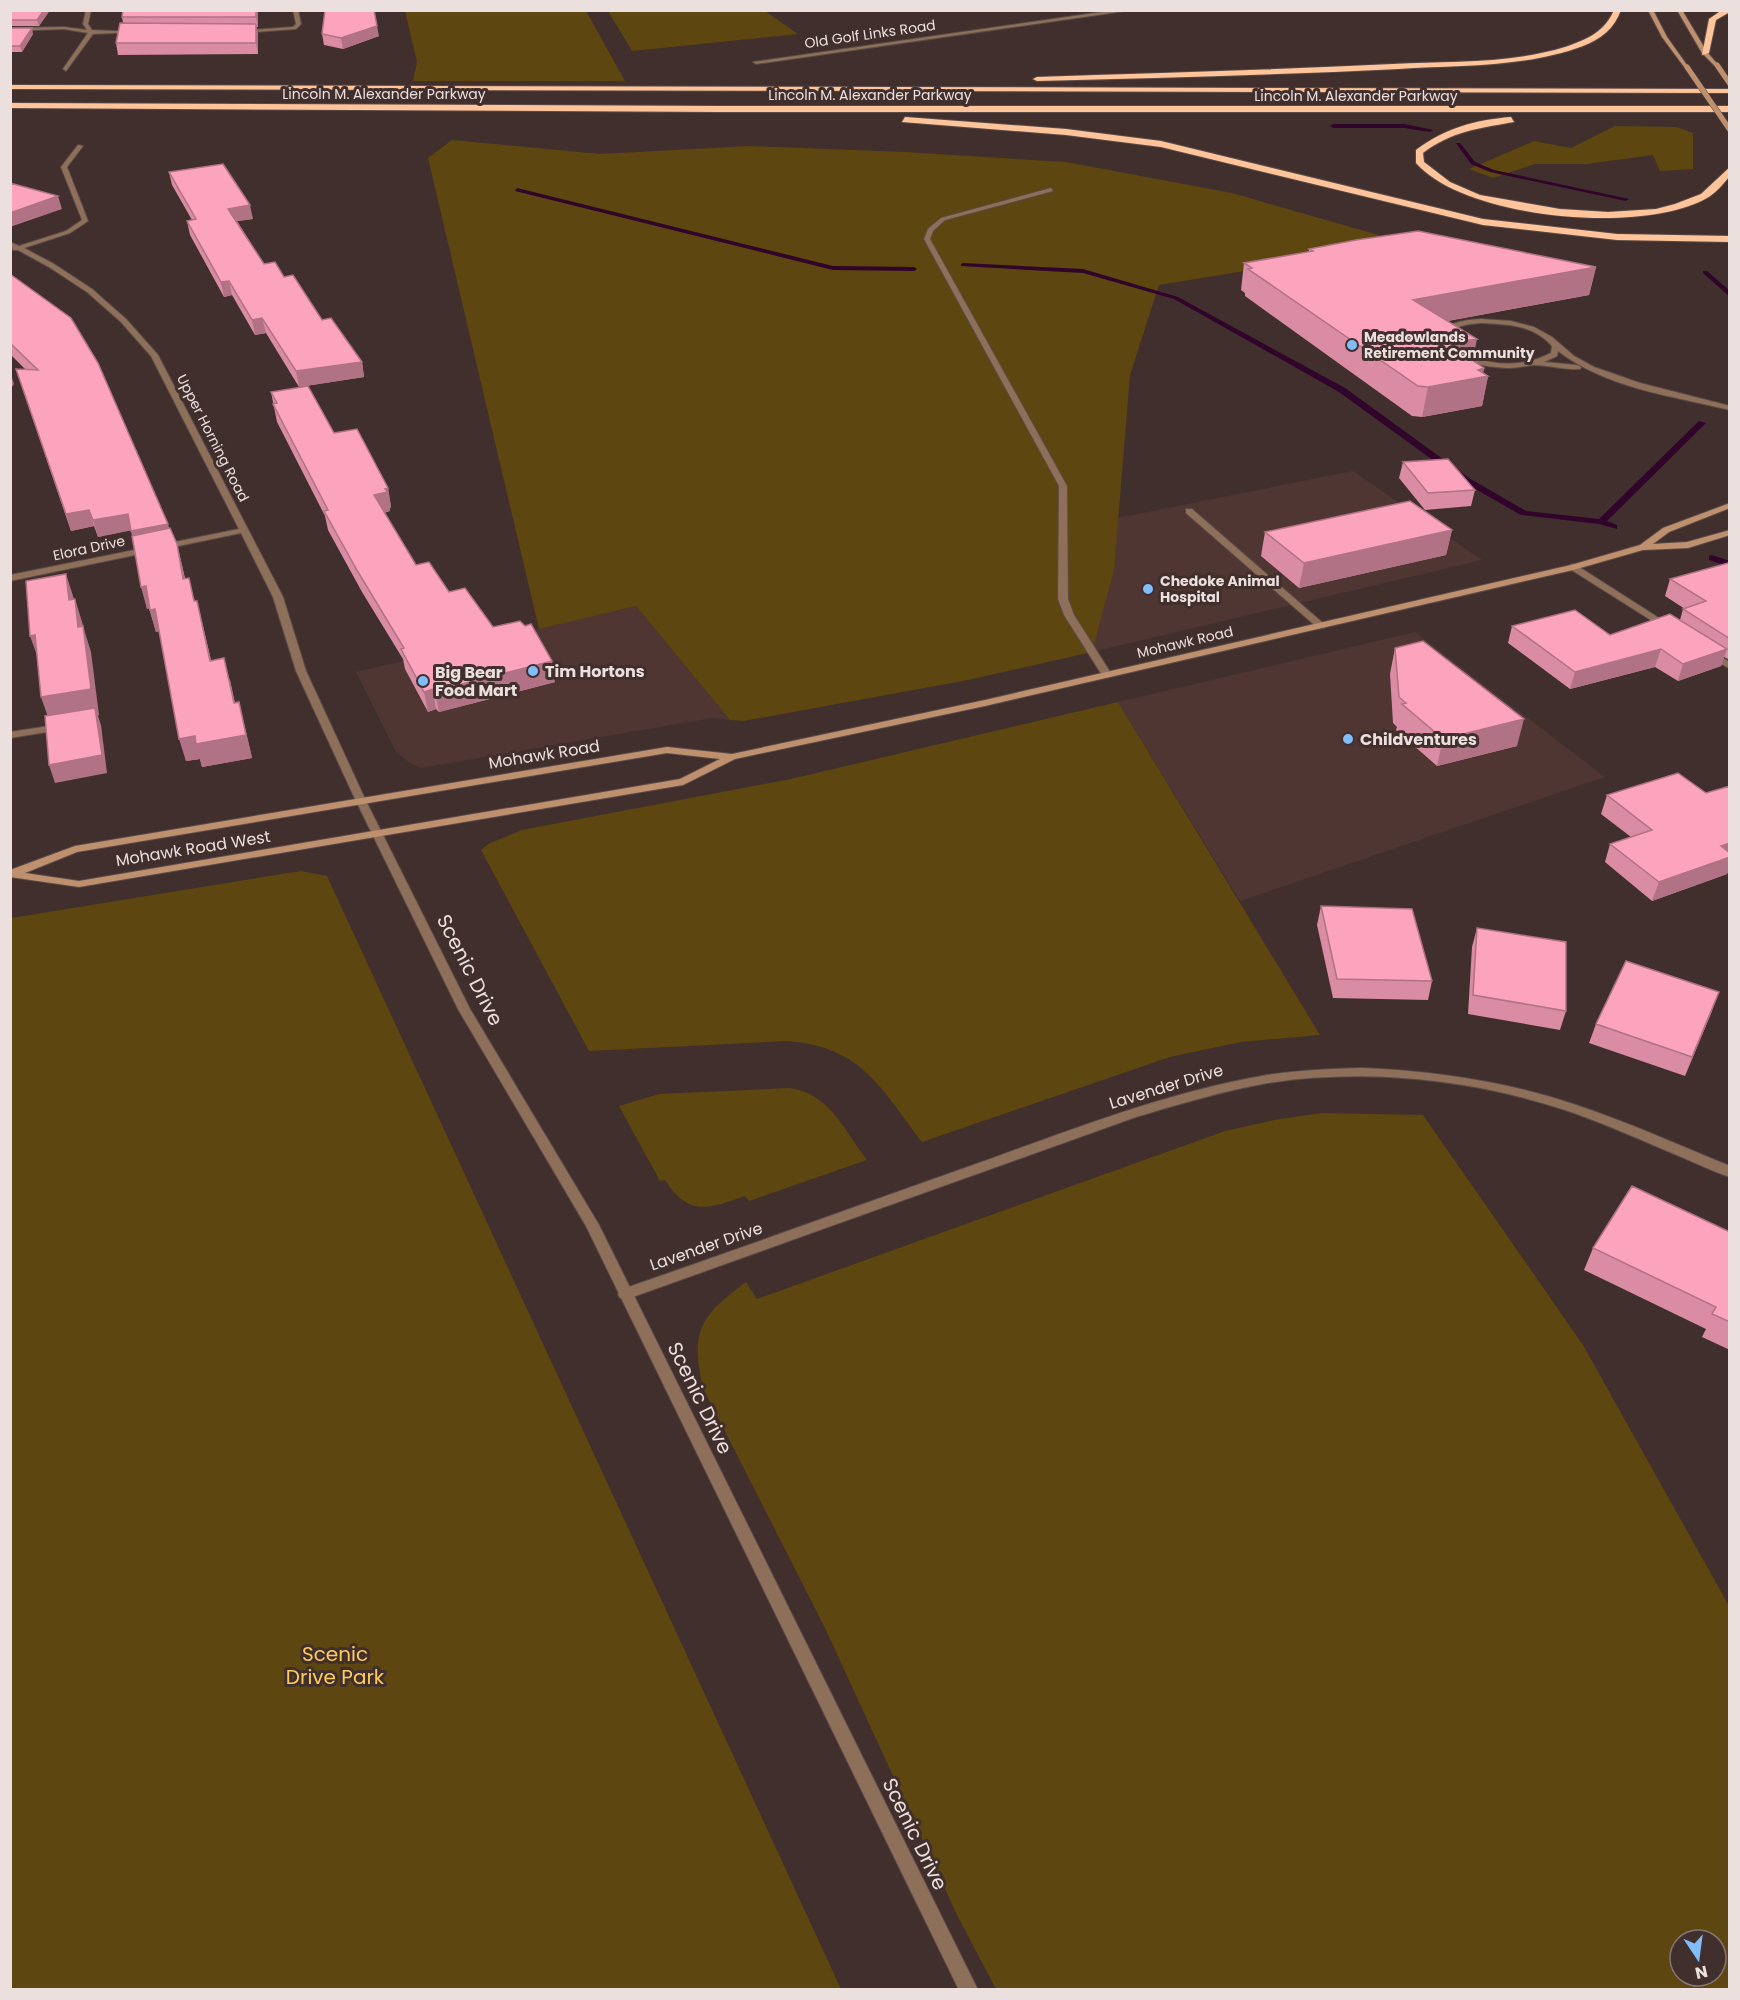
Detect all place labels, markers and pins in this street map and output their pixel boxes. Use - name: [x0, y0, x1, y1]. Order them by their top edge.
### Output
- place label: Meadowlands Retirement Community: [1364, 327, 1535, 363]
- marker: Meadowlands Retirement Community: [1345, 338, 1359, 352]
- place label: Chedoke Animal Hospital: [1160, 571, 1280, 607]
- marker: Chedoke Animal Hospital: [1141, 582, 1155, 596]
- place label: Tim Hortons: [545, 660, 645, 683]
- place label: Big Bear Food Mart: [435, 661, 517, 702]
- marker: Tim Hortons: [526, 664, 540, 678]
- marker: Big Bear Food Mart: [416, 674, 430, 688]
- place label: Childventures: [1360, 728, 1477, 751]
- marker: Childventures: [1341, 732, 1355, 746]

